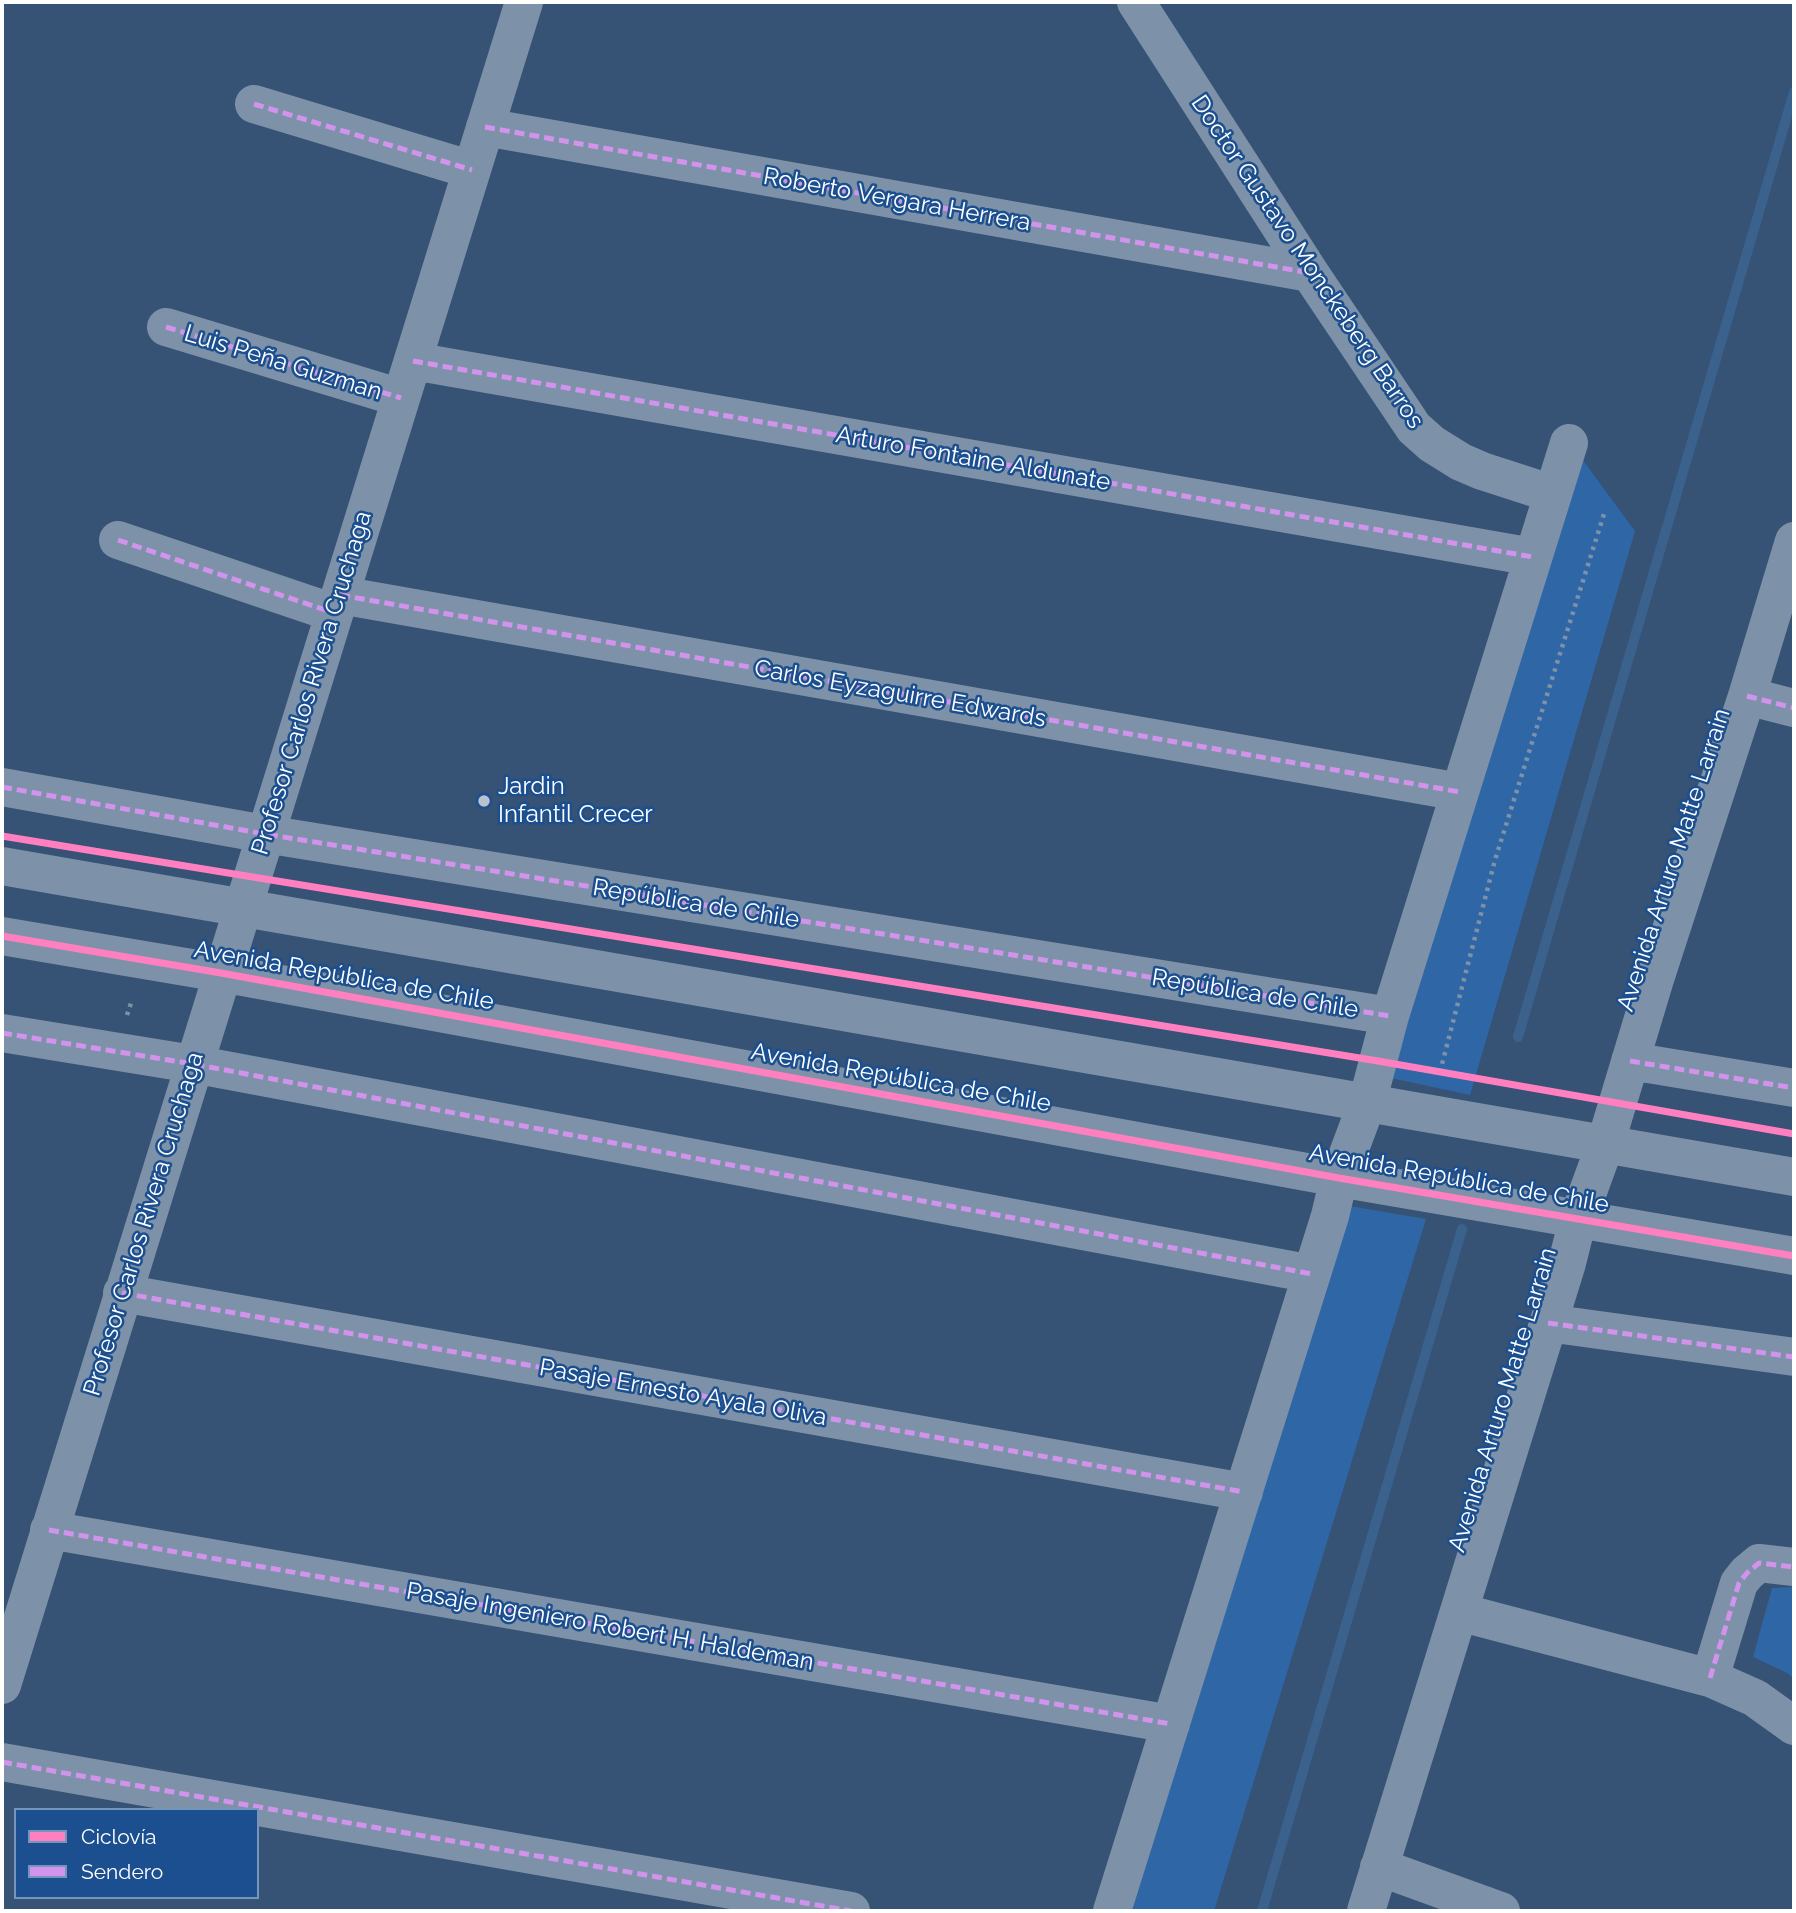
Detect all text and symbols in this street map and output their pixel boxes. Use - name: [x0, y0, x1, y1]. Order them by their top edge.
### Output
- street label: Doctor Gustavo Monckeberg Barros: [1184, 90, 1430, 434]
- street label: Roberto Vergara Herrera: [761, 162, 1033, 238]
- street label: Luis Peña Guzman: [181, 319, 385, 407]
- street label: Arturo Fontaine Aldunate: [833, 421, 1113, 497]
- street label: Profesor Carlos Rivera Cruchaga: [246, 508, 378, 858]
- street label: Carlos Eyzaguirre Edwards: [752, 654, 1048, 734]
- street label: Avenida Arturo Matte Larrain: [1611, 705, 1737, 1015]
- place label: Jardin Infantil Crecer: [498, 773, 653, 829]
- marker: Jardin Infantil Crecer: [476, 793, 492, 809]
- street label: República de Chile: [591, 873, 801, 935]
- street label: Avenida República de Chile: [192, 935, 496, 1017]
- street label: República de Chile: [1150, 963, 1360, 1025]
- street label: Avenida República de Chile: [749, 1037, 1053, 1119]
- street label: Profesor Carlos Rivera Cruchaga: [78, 1049, 210, 1399]
- street label: Avenida República de Chile: [1307, 1138, 1611, 1220]
- street label: Avenida Arturo Matte Larrain: [1443, 1244, 1563, 1556]
- street label: Pasaje Ernesto Ayala Oliva: [537, 1354, 829, 1432]
- street label: Pasaje Ingeniero Robert H. Haldeman: [404, 1577, 816, 1677]
- legend: [14, 1808, 259, 1899]
- text: Ciclovía: [81, 1824, 157, 1849]
- text: Sendero: [81, 1859, 163, 1884]

